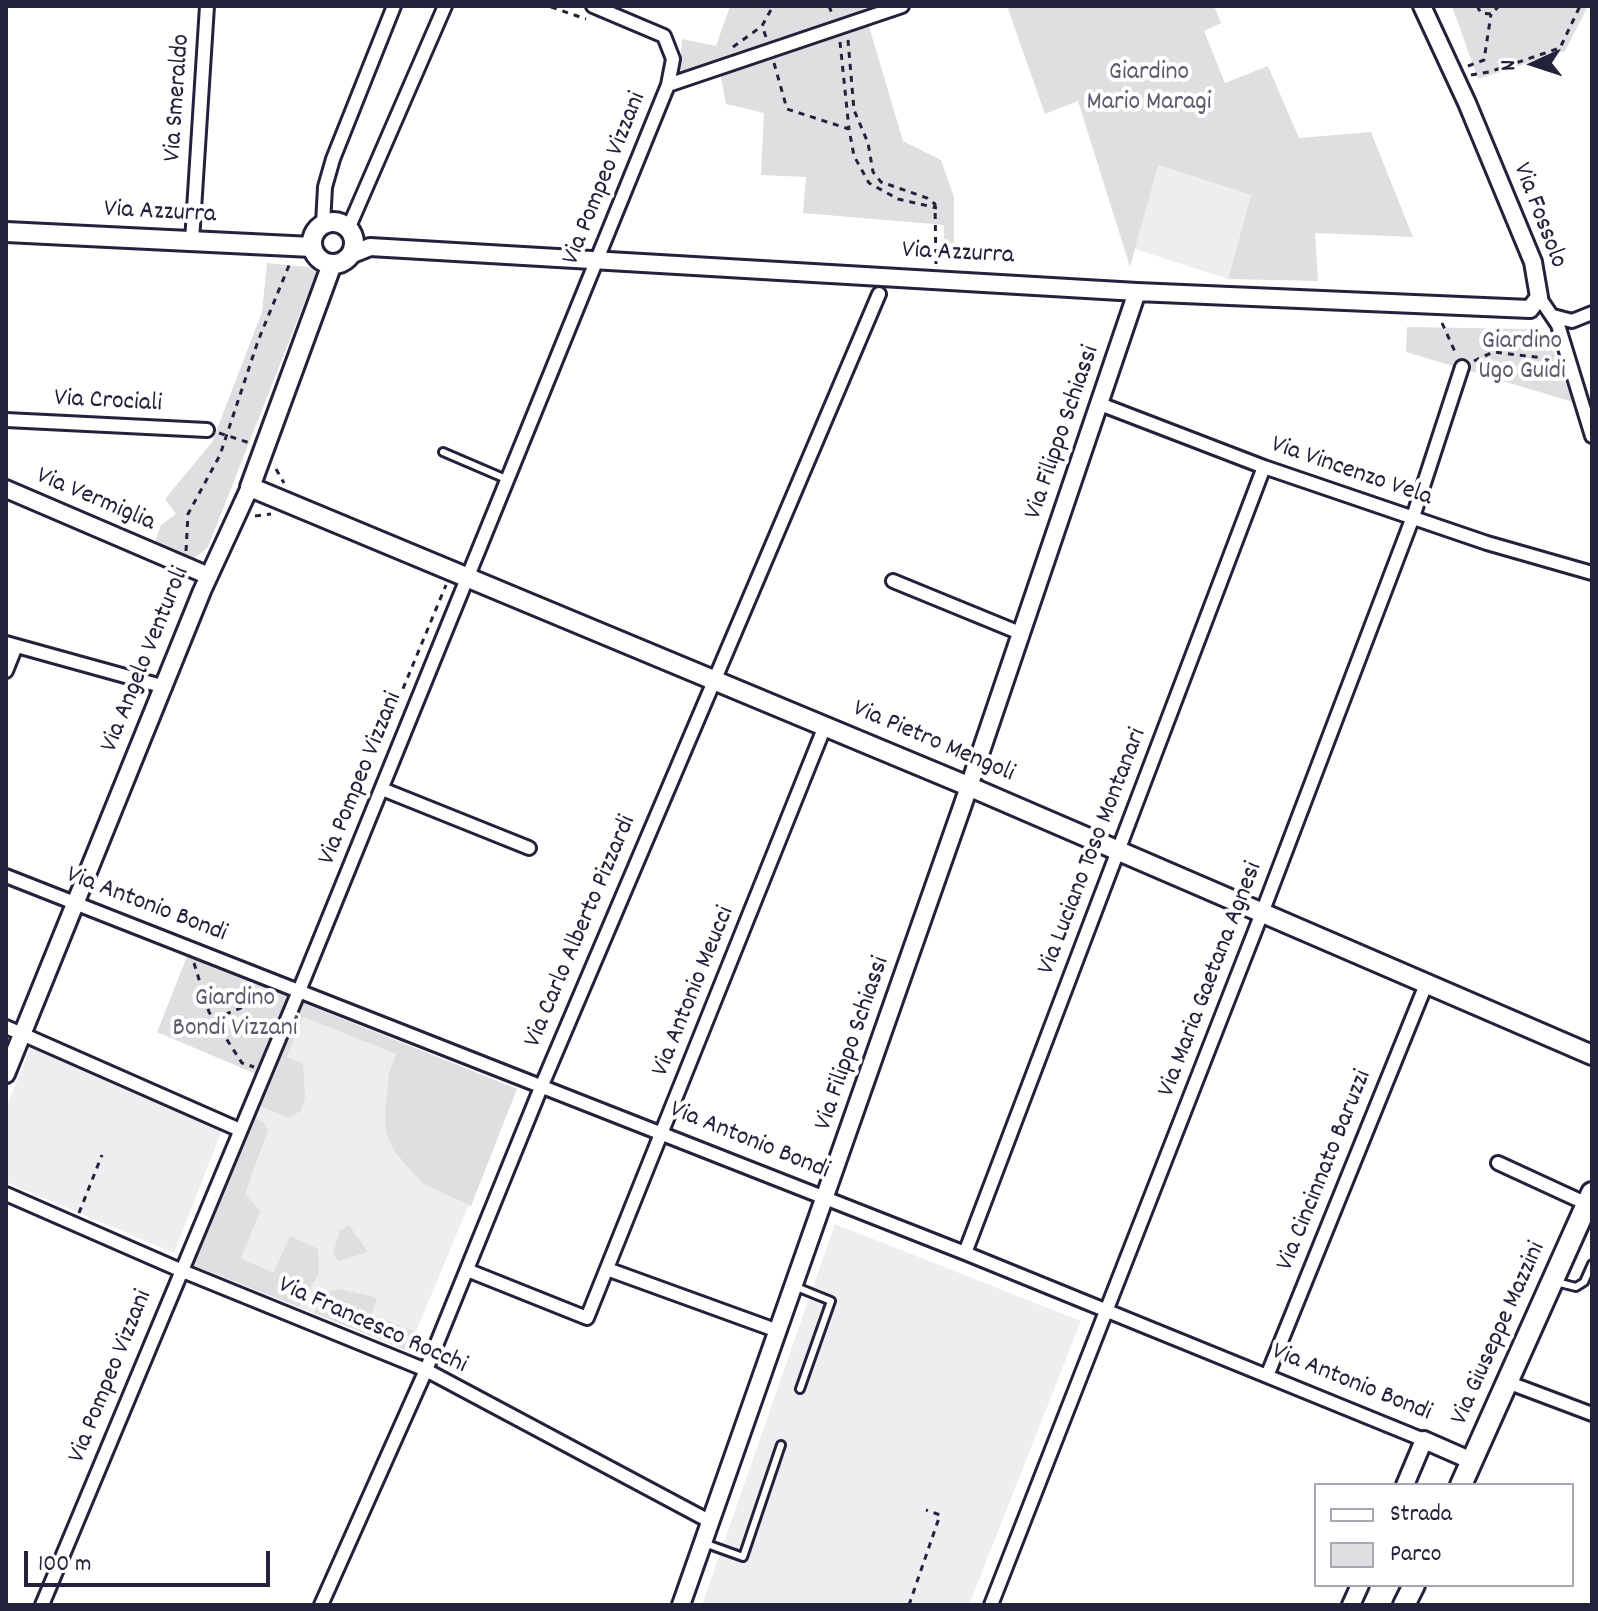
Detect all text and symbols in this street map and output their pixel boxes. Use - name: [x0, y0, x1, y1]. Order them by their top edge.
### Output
- north arrow: [1494, 24, 1574, 104]
- street label: Via Smeraldo: [159, 33, 199, 163]
- park label: Giardino Mario Maragi: [1087, 58, 1211, 120]
- text: N: [1494, 59, 1525, 72]
- street label: Via Pompeo Vizzani: [557, 88, 655, 270]
- street label: Via Fossolo: [1504, 159, 1572, 273]
- street label: Via Azzurra: [103, 195, 217, 233]
- street label: Via Azzurra: [901, 236, 1015, 274]
- park label: Giardino Ugo Guidi: [1478, 327, 1566, 388]
- street label: Via Filippo Schiassi: [1020, 342, 1108, 524]
- street label: Via Crociali: [53, 385, 163, 421]
- street label: Via Vincenzo Vela: [1266, 431, 1436, 515]
- street label: Via Vermiglia: [31, 462, 159, 540]
- street label: Via Angelo Venturoli: [96, 563, 198, 757]
- street label: Via Pompeo Vizzani: [313, 688, 411, 870]
- street label: Via Pietro Mengoli: [847, 695, 1019, 791]
- street label: Via Luciano Toso Montanari: [1033, 724, 1155, 980]
- street label: Via Carlo Alberto Pizzardi: [519, 811, 645, 1053]
- street label: Via Maria Gaetana Agnesi: [1153, 858, 1271, 1102]
- street label: Via Antonio Bondi: [61, 861, 231, 951]
- street label: Via Antonio Meucci: [647, 902, 743, 1082]
- street label: Via Filippo Schiassi: [810, 953, 898, 1135]
- park label: Giardino Bondi Vizzani: [173, 984, 297, 1046]
- street label: Via Cincinnato Baruzzi: [1272, 1066, 1380, 1276]
- street label: Via Antonio Bondi: [664, 1096, 834, 1188]
- street label: Via Giuseppe Mazzini: [1446, 1238, 1554, 1430]
- street label: Via Francesco Rocchi: [273, 1271, 471, 1383]
- street label: Via Pompeo Vizzani: [63, 1286, 161, 1468]
- street label: Via Antonio Bondi: [1266, 1338, 1436, 1430]
- legend: [1314, 1483, 1574, 1587]
- text: Strada: [1390, 1498, 1452, 1532]
- scale bar: [28, 1535, 274, 1585]
- text: Parco: [1390, 1538, 1441, 1572]
- text: 100 m: [38, 1548, 91, 1582]

